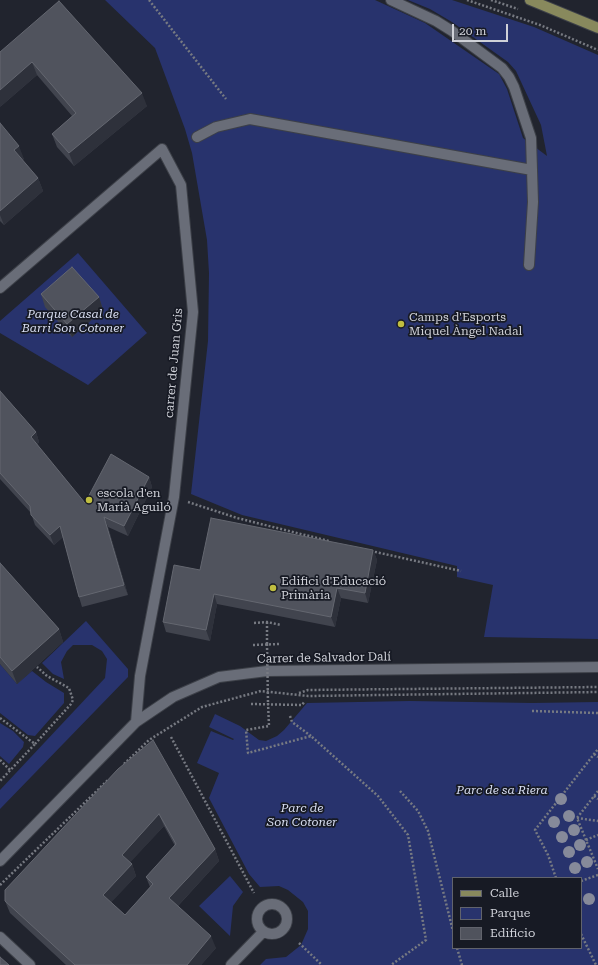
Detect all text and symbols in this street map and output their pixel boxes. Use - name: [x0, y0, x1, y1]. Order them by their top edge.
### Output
- scale bar: [454, 16, 510, 42]
- text: 20 m: [459, 24, 486, 38]
- park label: Parque Casal de Barri Son Cotoner: [22, 307, 124, 335]
- street label: carrer de Juan Gris: [162, 308, 186, 418]
- place label: Camps d'Esports Miquel Àngel Nadal: [409, 310, 522, 338]
- marker: Camps d'Esports Miquel Àngel Nadal: [396, 319, 406, 329]
- place label: escola d'en Marià Aguiló: [97, 486, 171, 514]
- marker: escola d'en Marià Aguiló: [84, 495, 94, 505]
- place label: Edifici d'Educació Primària: [281, 574, 386, 602]
- marker: Edifici d'Educació Primària: [268, 583, 278, 593]
- street label: Carrer de Salvador Dalí: [257, 650, 391, 666]
- park label: Parc de sa Riera: [456, 783, 548, 797]
- park label: Parc de Son Cotoner: [267, 801, 337, 829]
- legend: [452, 877, 582, 949]
- text: Calle: [490, 886, 519, 900]
- text: Parque: [490, 906, 530, 920]
- text: Edificio: [490, 926, 535, 940]

